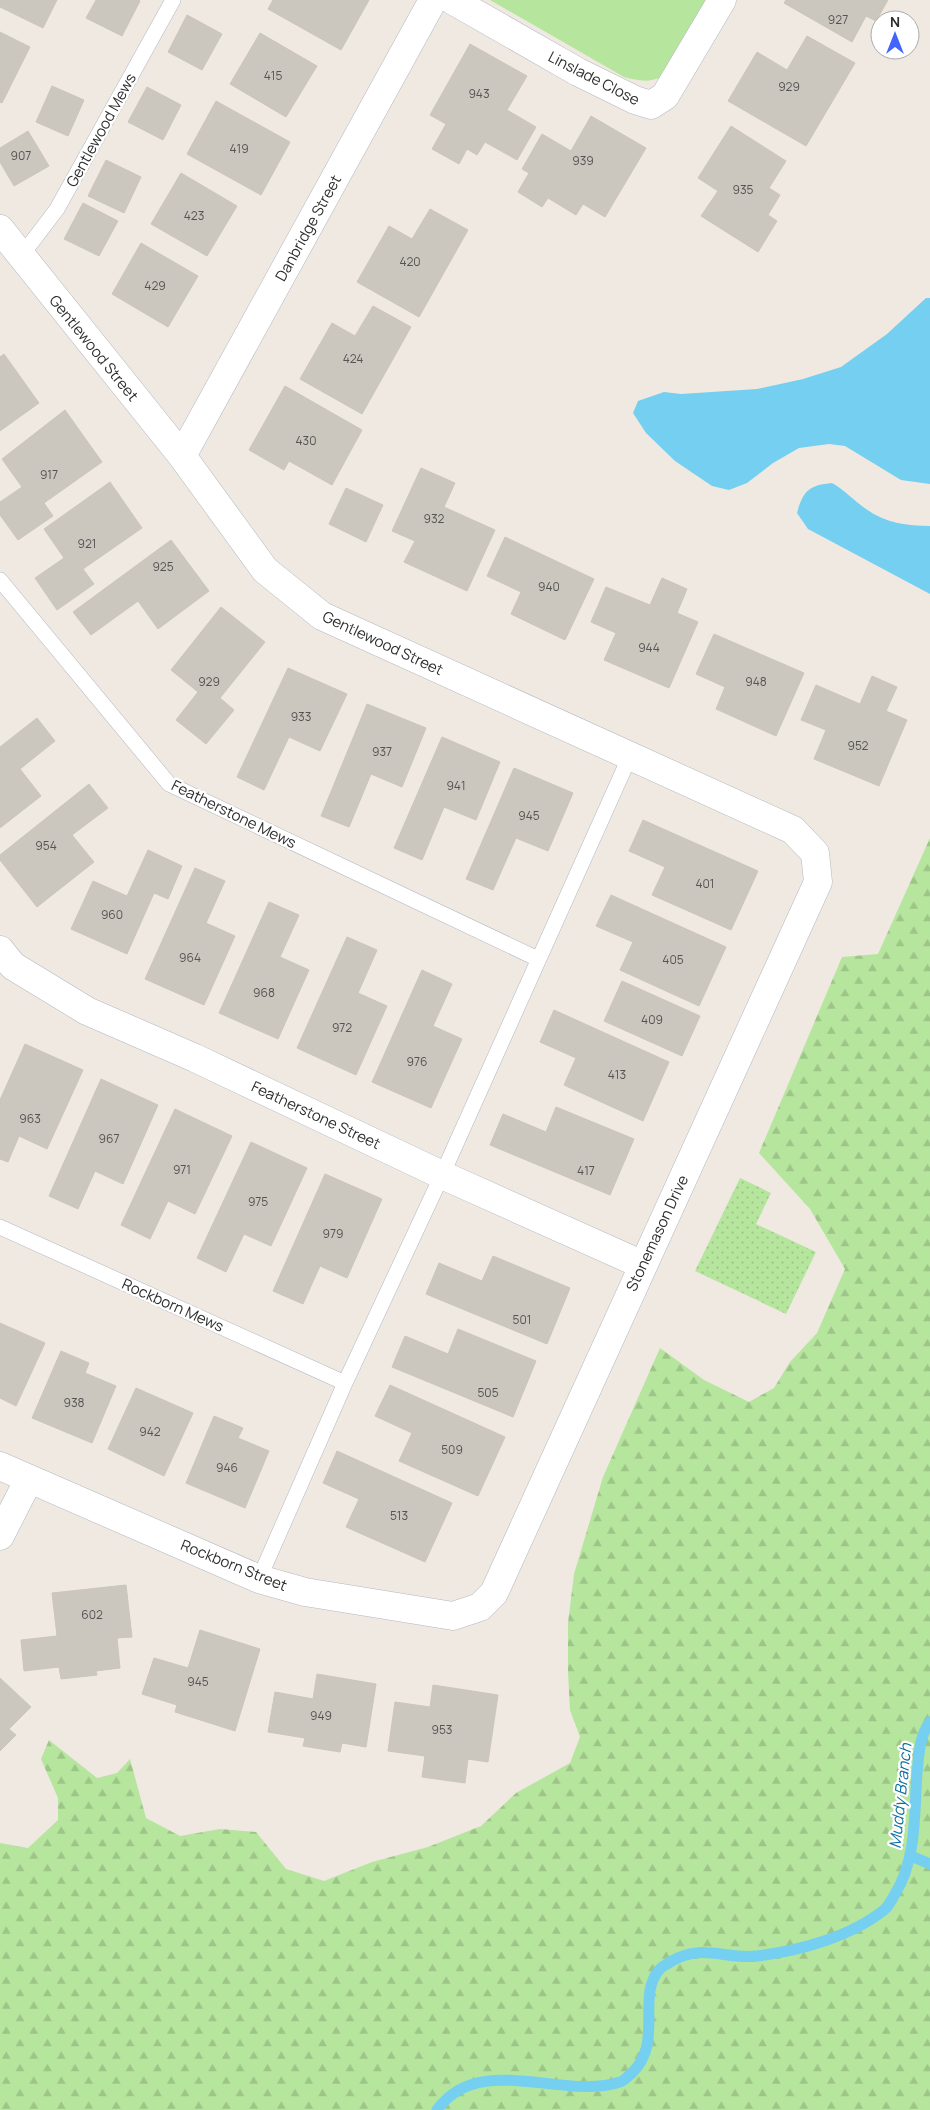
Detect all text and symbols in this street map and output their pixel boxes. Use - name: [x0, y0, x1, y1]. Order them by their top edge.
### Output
- north arrow: [870, 10, 920, 60]
- house number: 927: [828, 11, 848, 28]
- text: N: [890, 12, 900, 31]
- street label: Linslade Close: [545, 46, 644, 110]
- house number: 415: [264, 67, 282, 84]
- street label: Gentlewood Mews: [61, 69, 141, 191]
- house number: 929: [778, 78, 800, 95]
- house number: 943: [468, 85, 490, 102]
- house number: 419: [229, 140, 249, 157]
- house number: 907: [11, 147, 31, 164]
- house number: 939: [572, 152, 594, 169]
- street label: Danbridge Street: [270, 171, 346, 285]
- house number: 935: [732, 181, 754, 198]
- house number: 423: [184, 207, 204, 224]
- house number: 420: [399, 253, 421, 270]
- house number: 429: [144, 277, 166, 294]
- street label: Gentlewood Street: [45, 291, 143, 405]
- house number: 424: [343, 350, 363, 367]
- house number: 430: [295, 432, 317, 449]
- house number: 917: [40, 466, 58, 483]
- house number: 932: [424, 510, 445, 527]
- house number: 921: [78, 535, 96, 552]
- house number: 925: [152, 558, 174, 575]
- house number: 940: [538, 578, 560, 595]
- street label: Gentlewood Street: [319, 606, 447, 680]
- house number: 944: [638, 639, 660, 656]
- house number: 929: [198, 673, 220, 690]
- house number: 948: [745, 673, 767, 690]
- house number: 933: [291, 708, 311, 725]
- house number: 952: [848, 737, 869, 754]
- house number: 937: [372, 743, 392, 760]
- street label: Featherstone Mews: [168, 775, 300, 853]
- house number: 941: [446, 777, 466, 794]
- house number: 945: [518, 807, 540, 824]
- house number: 954: [35, 837, 57, 854]
- house number: 401: [695, 875, 715, 892]
- house number: 960: [101, 906, 123, 923]
- house number: 964: [179, 949, 201, 966]
- house number: 405: [662, 951, 684, 968]
- house number: 968: [253, 984, 275, 1001]
- house number: 409: [641, 1011, 663, 1028]
- house number: 972: [332, 1019, 352, 1036]
- house number: 976: [407, 1053, 427, 1070]
- house number: 413: [608, 1066, 626, 1083]
- street label: Featherstone Street: [248, 1076, 384, 1154]
- house number: 963: [19, 1110, 41, 1127]
- house number: 967: [99, 1130, 119, 1147]
- house number: 971: [173, 1161, 191, 1178]
- house number: 417: [577, 1162, 595, 1179]
- street label: Stonemason Drive: [621, 1171, 693, 1295]
- house number: 975: [248, 1193, 268, 1210]
- house number: 979: [323, 1225, 343, 1242]
- street label: Rockborn Mews: [119, 1273, 227, 1337]
- house number: 501: [513, 1311, 531, 1328]
- house number: 505: [477, 1384, 499, 1401]
- house number: 938: [63, 1394, 85, 1411]
- house number: 942: [139, 1423, 161, 1440]
- house number: 509: [441, 1441, 463, 1458]
- house number: 946: [216, 1459, 238, 1476]
- house number: 513: [390, 1507, 408, 1524]
- street label: Rockborn Street: [178, 1534, 290, 1596]
- house number: 602: [81, 1606, 103, 1623]
- house number: 945: [187, 1673, 209, 1690]
- house number: 949: [310, 1707, 332, 1724]
- house number: 953: [431, 1721, 453, 1738]
- water label: Muddy Branch: [884, 1742, 917, 1850]

